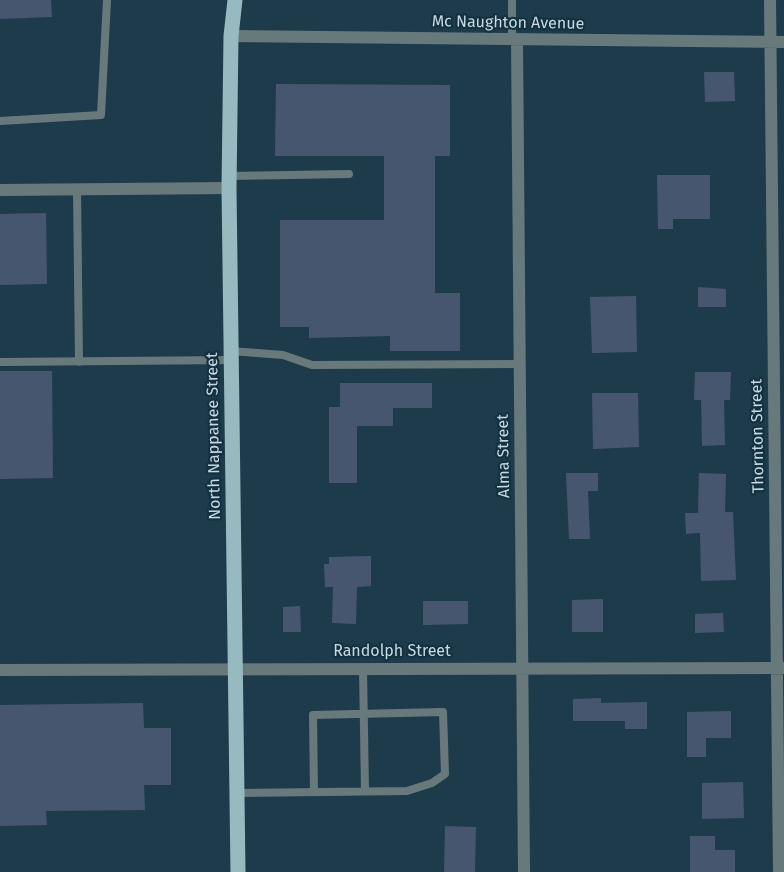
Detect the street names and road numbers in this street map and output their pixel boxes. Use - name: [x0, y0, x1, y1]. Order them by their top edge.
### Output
- street label: Mc Naughton Avenue: [432, 12, 584, 34]
- street label: North Nappanee Street: [203, 352, 225, 520]
- street label: Thornton Street: [747, 379, 769, 493]
- street label: Alma Street: [494, 414, 514, 498]
- street label: Randolph Street: [333, 642, 451, 662]

